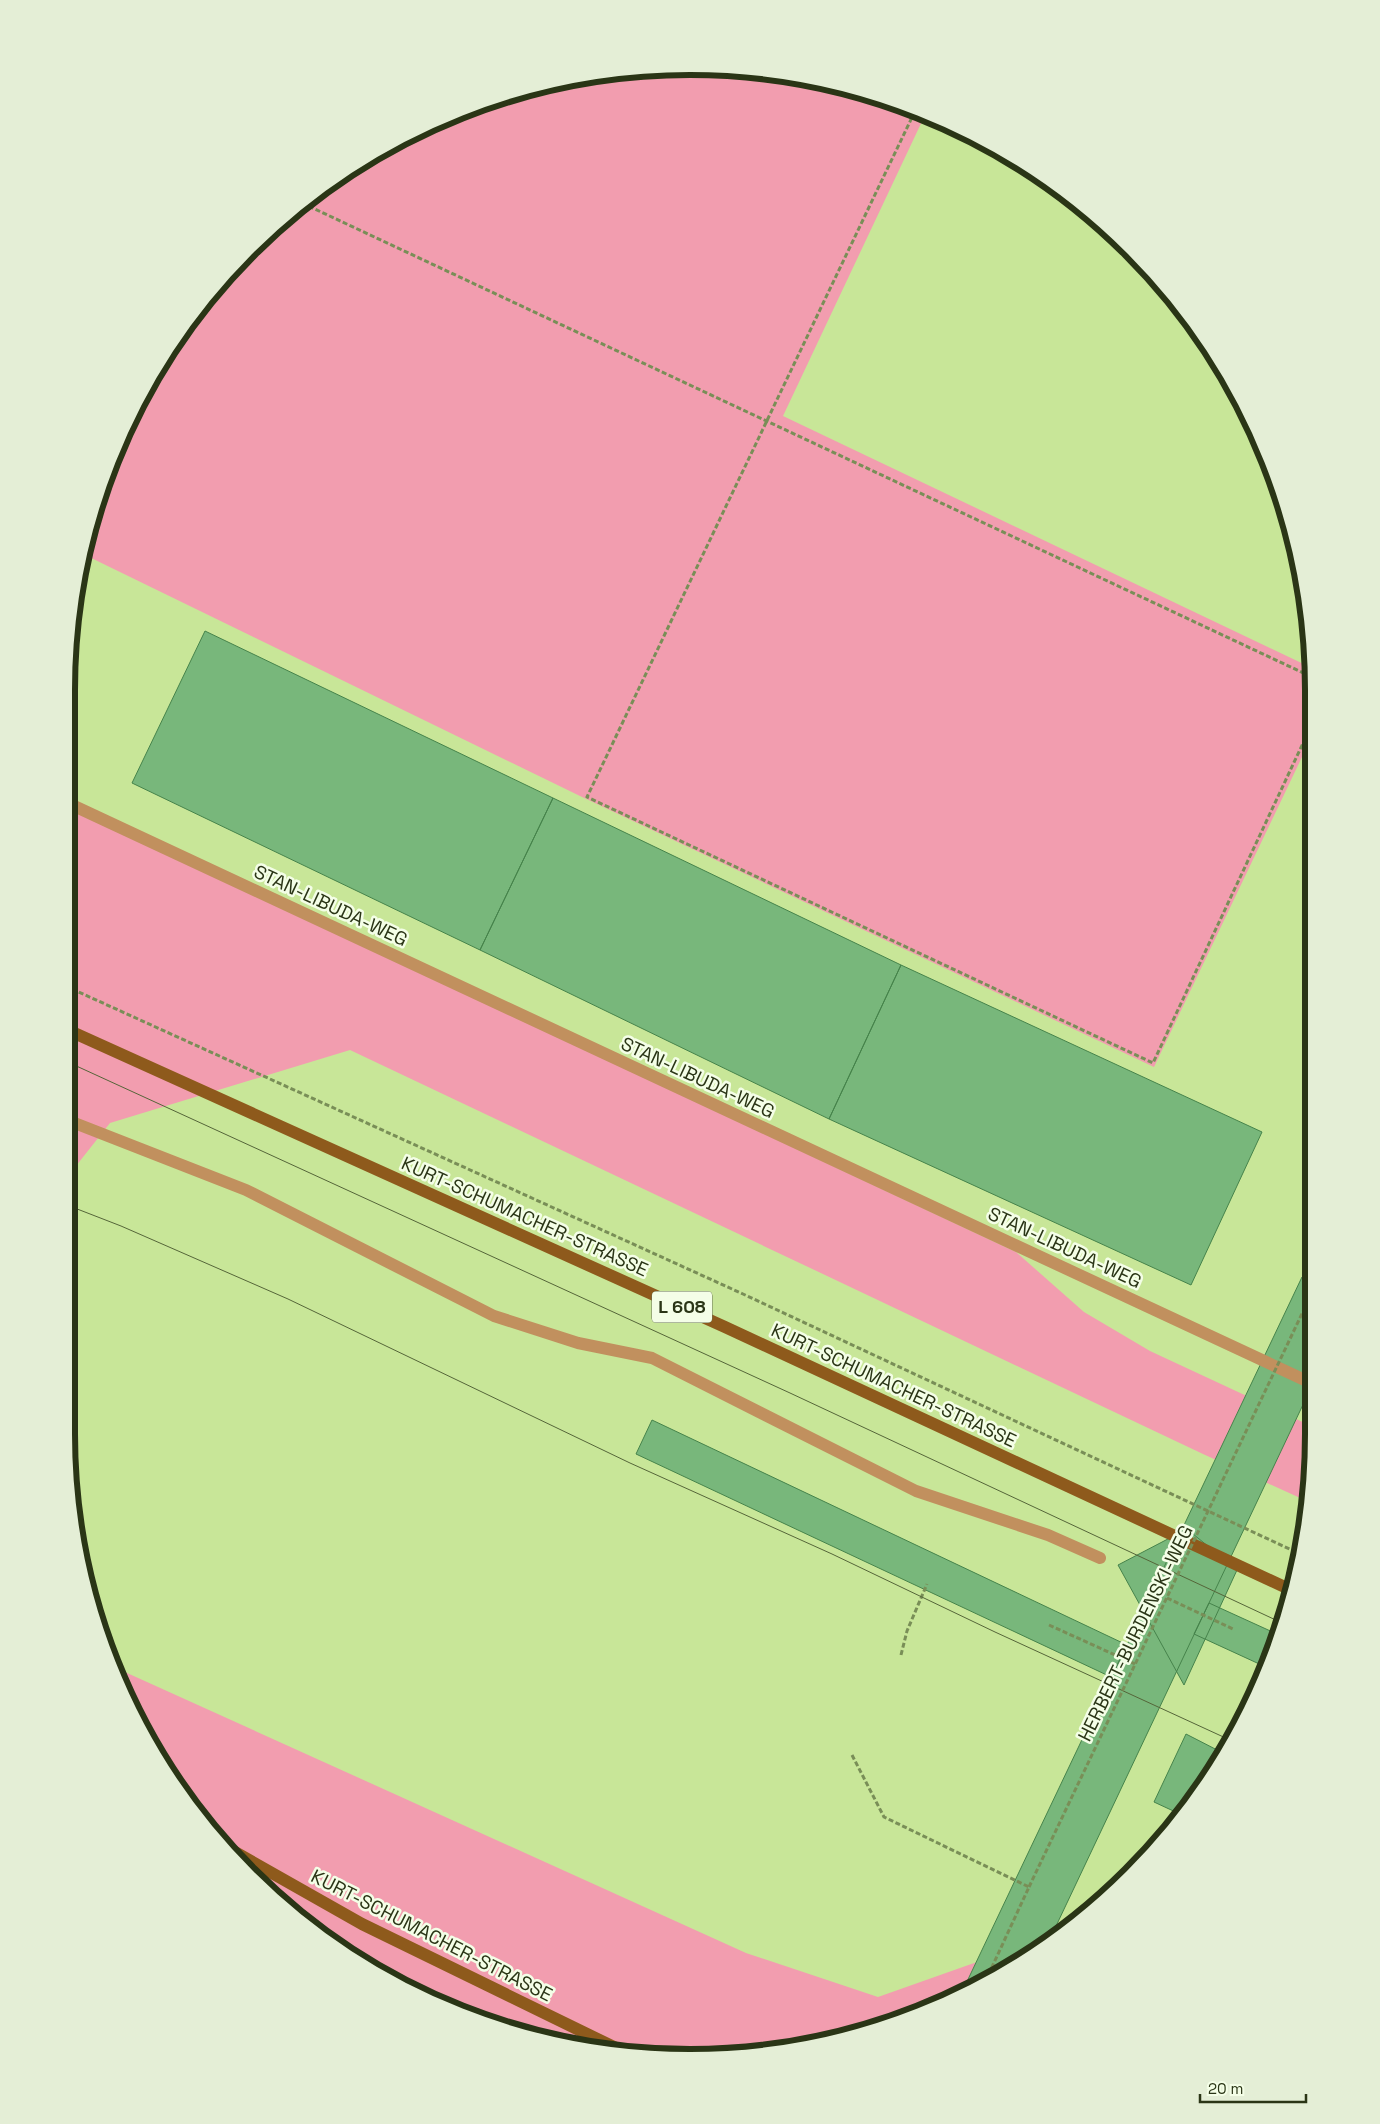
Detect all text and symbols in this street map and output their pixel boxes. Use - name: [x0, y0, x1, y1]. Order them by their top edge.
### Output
- street label: STAN-LIBUDA-WEG: [250, 859, 412, 952]
- street label: STAN-LIBUDA-WEG: [617, 1031, 779, 1124]
- street label: KURT-SCHUMACHER-STRASSE: [397, 1151, 652, 1282]
- street label: STAN-LIBUDA-WEG: [984, 1201, 1146, 1294]
- road number: L 608: [652, 1291, 712, 1322]
- street label: KURT-SCHUMACHER-STRASSE: [767, 1318, 1020, 1453]
- street label: HERBERT-BURDENSKI-WEG: [1072, 1521, 1199, 1745]
- street label: KURT-SCHUMACHER-STRASSE: [307, 1864, 557, 2007]
- scale bar: [1200, 2072, 1306, 2104]
- text: 20 m: [1208, 2079, 1243, 2098]

